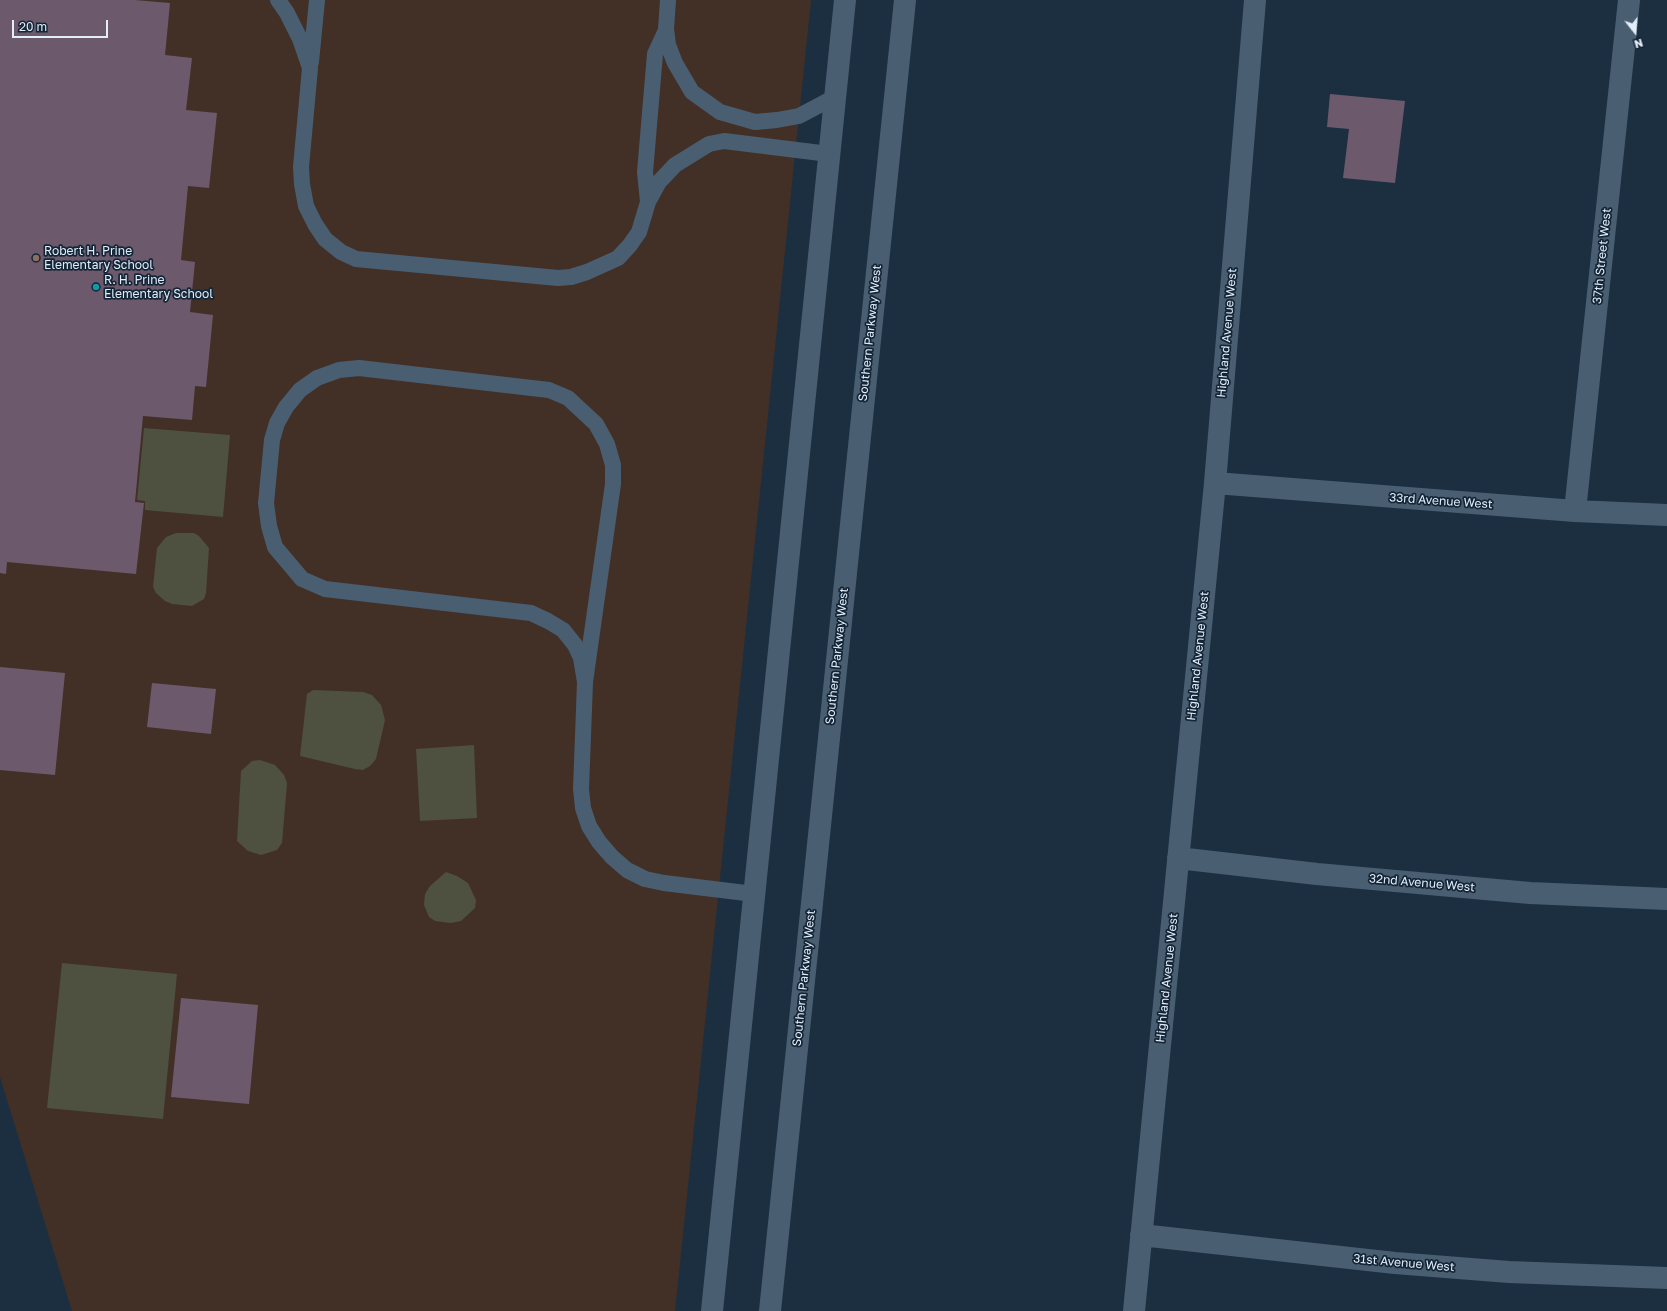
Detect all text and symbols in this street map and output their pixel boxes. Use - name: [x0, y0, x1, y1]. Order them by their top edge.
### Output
- scale bar: [14, 12, 110, 38]
- north arrow: [1615, 12, 1655, 52]
- text: 20 m: [19, 19, 47, 34]
- text: N: [1633, 37, 1645, 51]
- street label: 37th Street West: [1590, 207, 1614, 305]
- place label: Robert H. Prine Elementary School: [44, 244, 153, 272]
- marker: Robert H. Prine Elementary School: [31, 253, 41, 263]
- street label: Southern Parkway West: [856, 264, 884, 402]
- street label: Highland Avenue West: [1214, 268, 1240, 398]
- place label: R. H. Prine Elementary School: [104, 273, 213, 301]
- marker: R. H. Prine Elementary School: [91, 282, 101, 292]
- street label: 33rd Avenue West: [1389, 490, 1493, 512]
- street label: Southern Parkway West: [823, 587, 851, 725]
- street label: Highland Avenue West: [1184, 591, 1212, 721]
- street label: 32nd Avenue West: [1368, 871, 1476, 895]
- street label: Southern Parkway West: [790, 909, 818, 1047]
- street label: Highland Avenue West: [1153, 913, 1181, 1043]
- street label: 31st Avenue West: [1353, 1251, 1455, 1275]

